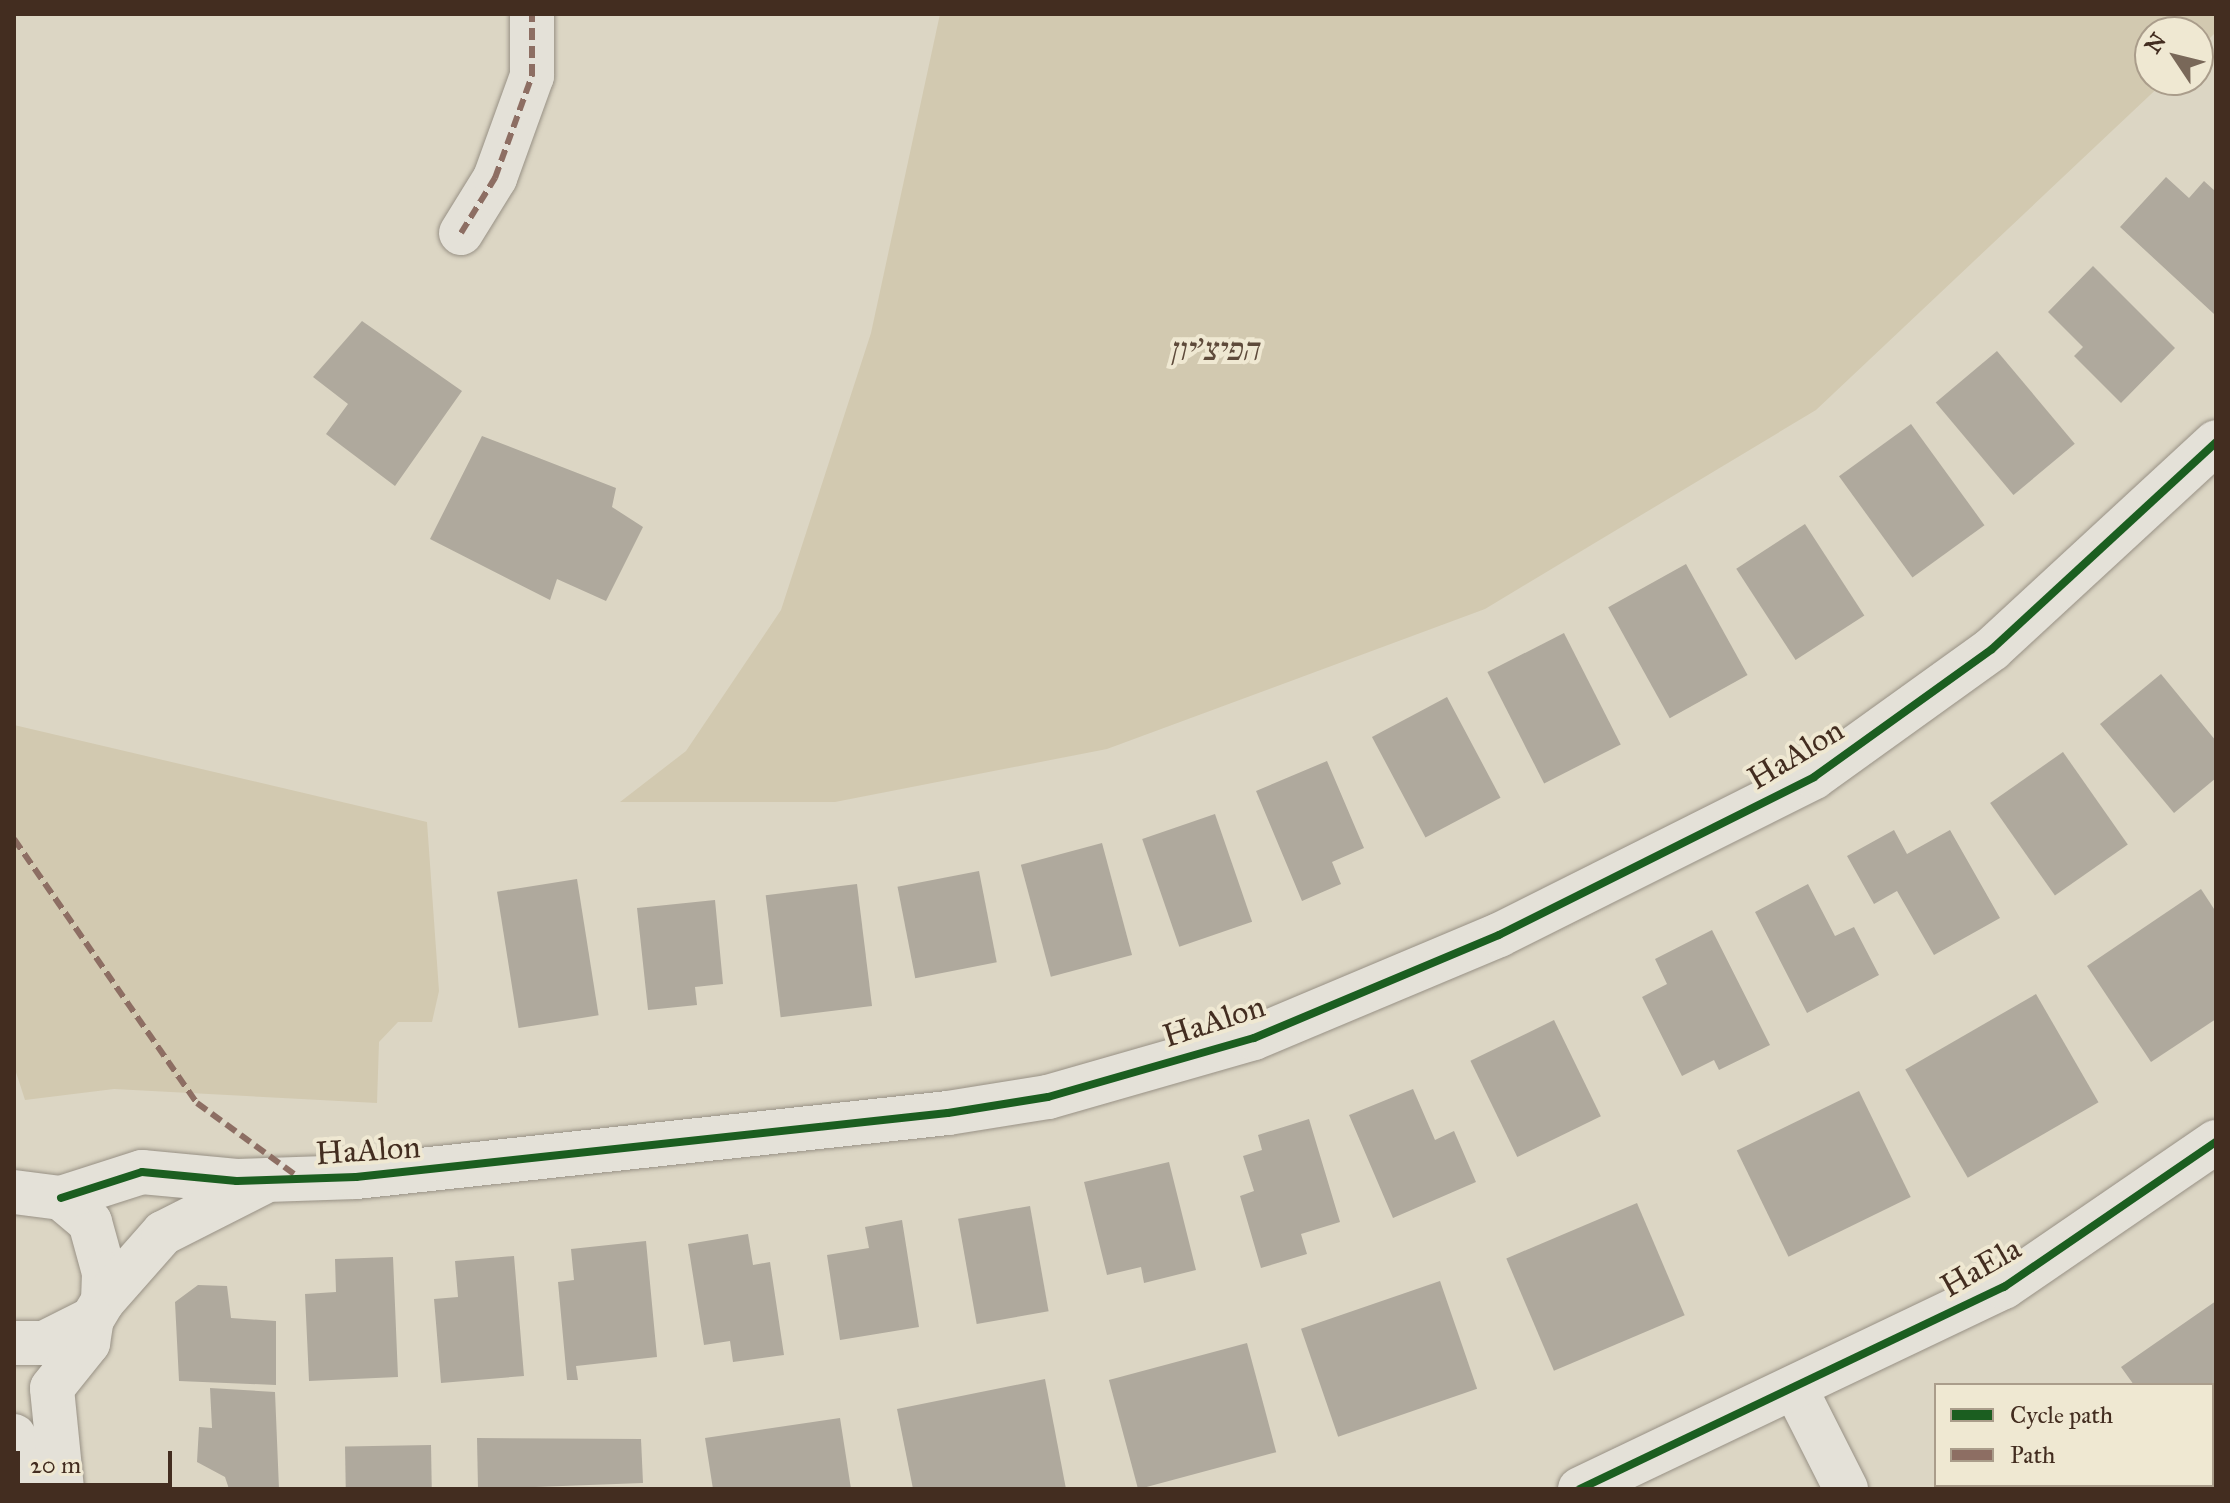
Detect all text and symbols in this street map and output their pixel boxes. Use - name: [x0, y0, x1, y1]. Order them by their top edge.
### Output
- north arrow: [2134, 16, 2214, 96]
- text: N: [2139, 28, 2172, 58]
- park label: הפיצ'יון: [1169, 331, 1259, 369]
- street label: HaAlon: [1741, 712, 1851, 798]
- street label: HaAlon: [1158, 988, 1270, 1056]
- street label: HaAlon: [314, 1128, 422, 1174]
- street label: HaEla: [1934, 1230, 2028, 1306]
- legend: [1934, 1383, 2214, 1487]
- text: Cycle path: [2010, 1400, 2113, 1430]
- scale bar: [20, 1435, 176, 1485]
- text: Path: [2010, 1440, 2055, 1470]
- text: 20 m: [30, 1450, 81, 1480]

